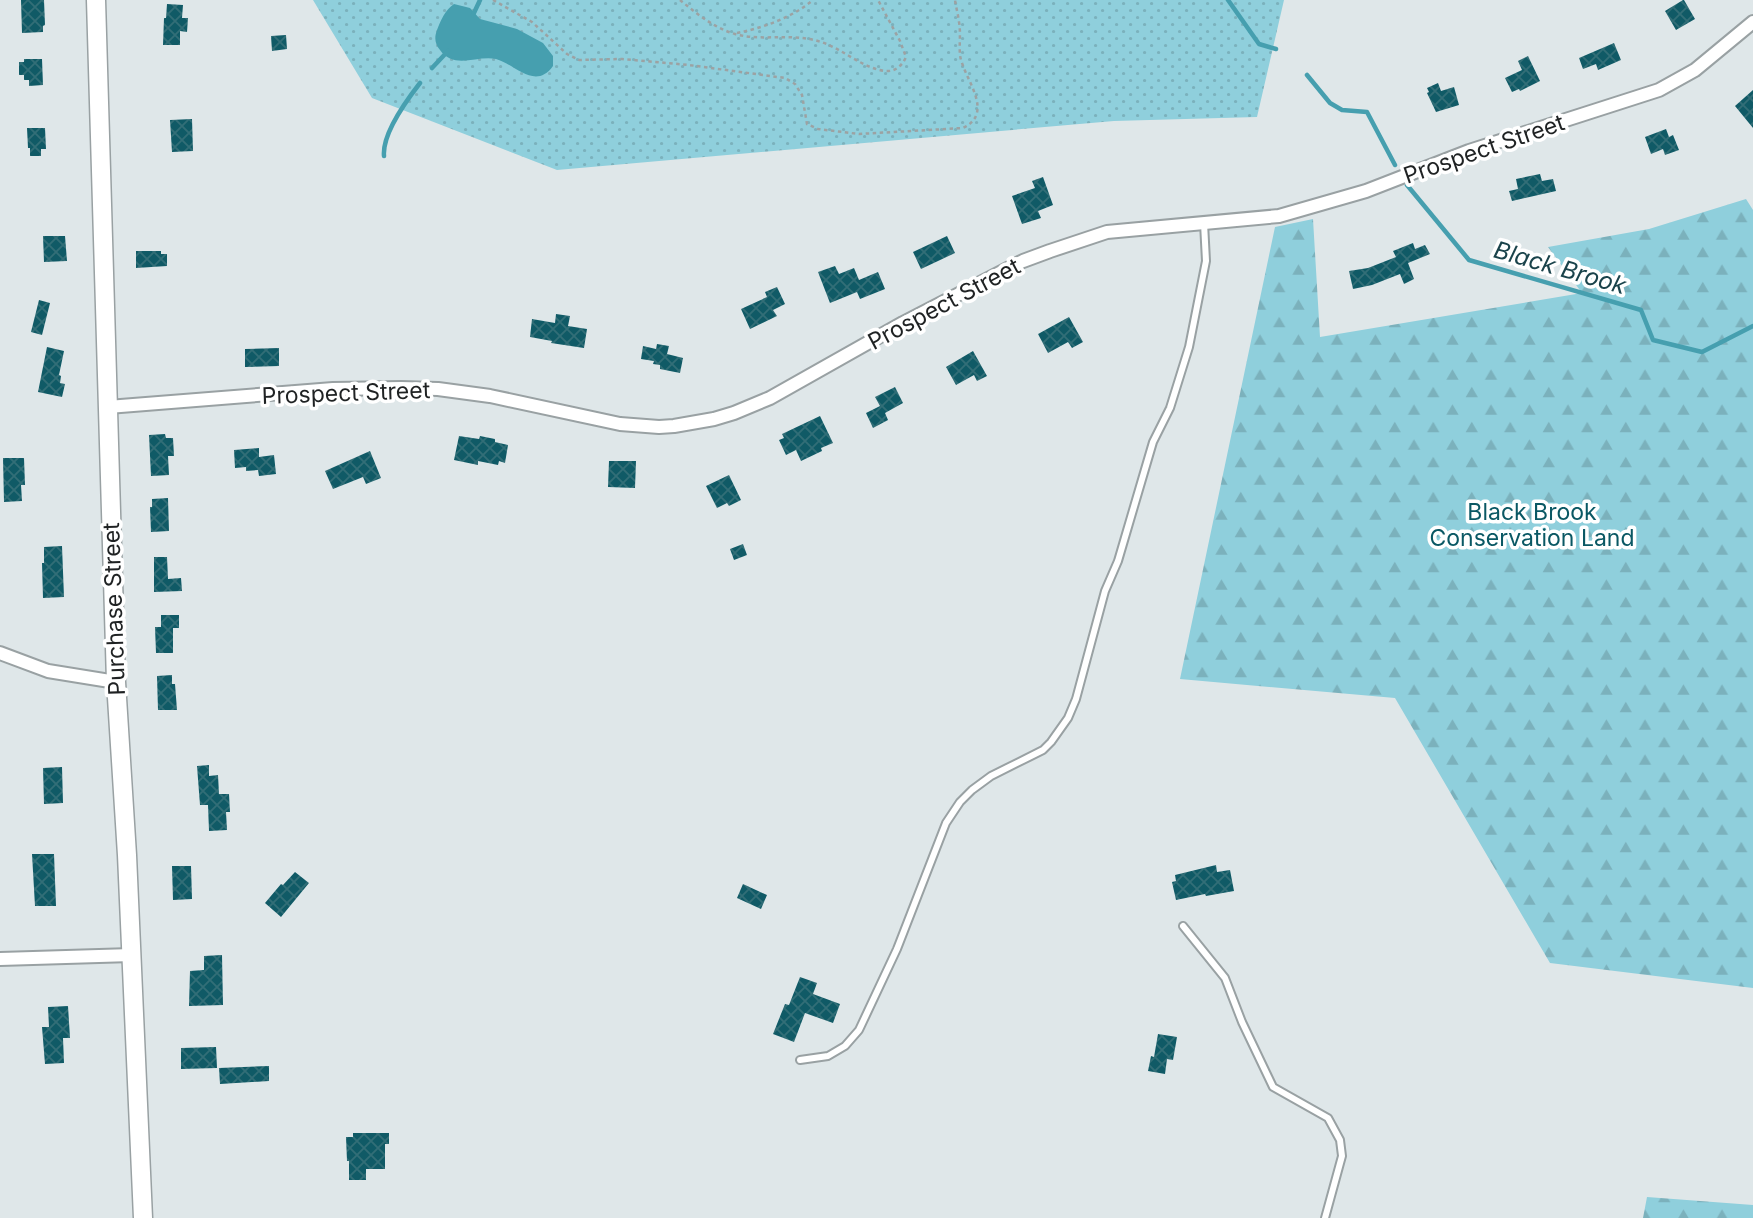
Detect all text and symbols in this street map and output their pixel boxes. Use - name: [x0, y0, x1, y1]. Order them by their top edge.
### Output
- street label: Prospect Street: [1400, 108, 1569, 190]
- water label: Black Brook: [1491, 235, 1630, 300]
- street label: Prospect Street: [863, 252, 1025, 356]
- street label: Prospect Street: [261, 376, 431, 410]
- park label: Black Brook Conservation Land: [1429, 498, 1635, 552]
- street label: Purchase Street: [97, 522, 131, 696]

